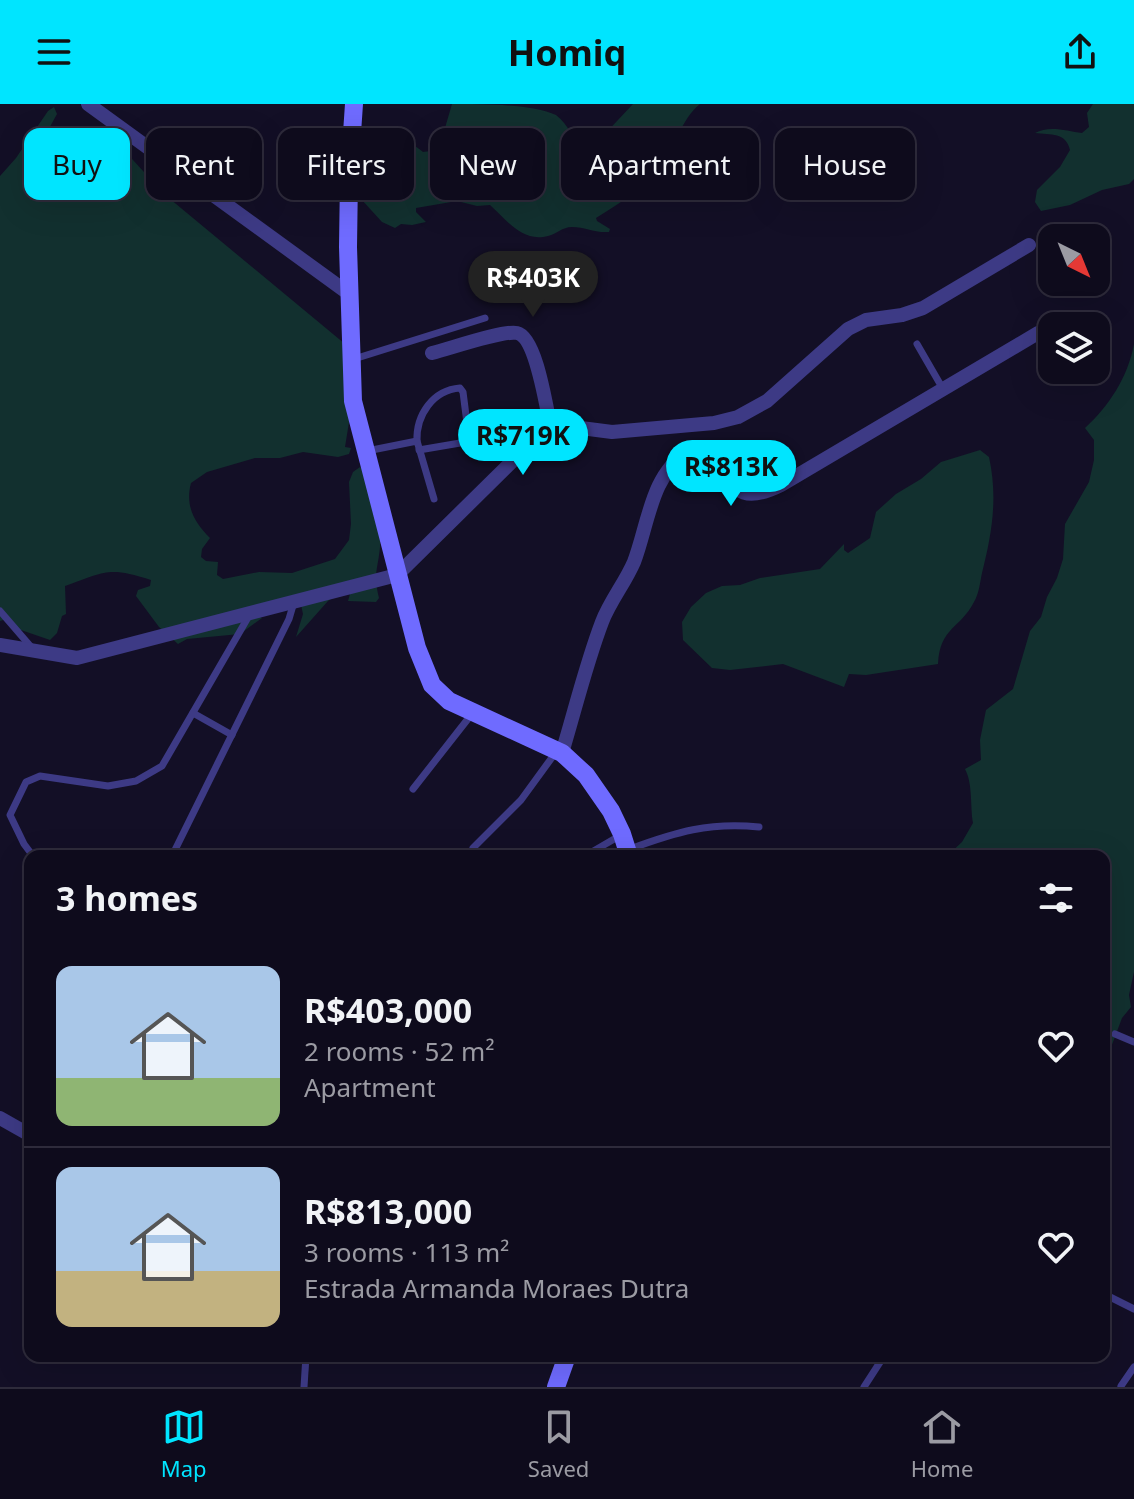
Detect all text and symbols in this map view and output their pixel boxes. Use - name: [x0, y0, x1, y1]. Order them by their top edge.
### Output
- text: Homiq: [508, 28, 626, 77]
- icon: menu: [32, 30, 76, 74]
- icon: share: [1058, 30, 1102, 74]
- chip: Buy: [24, 128, 130, 200]
- chip: Rent: [146, 128, 262, 200]
- chip: Filters: [278, 128, 414, 200]
- chip: New: [430, 128, 545, 200]
- chip: Apartment: [561, 128, 759, 200]
- chip: House: [775, 128, 915, 200]
- north arrow: [1038, 224, 1110, 296]
- map controls: [1038, 224, 1110, 384]
- pin: R$403K: [468, 251, 598, 319]
- text: R$403K: [486, 259, 580, 295]
- button: layers: [1038, 312, 1110, 384]
- pin: R$719K: [458, 409, 588, 477]
- text: R$719K: [476, 417, 570, 453]
- pin: R$813K: [666, 440, 796, 508]
- text: R$813K: [684, 448, 778, 484]
- text: 3 homes: [56, 875, 198, 921]
- icon: filters: [1034, 876, 1078, 920]
- text: R$403,000: [304, 987, 472, 1033]
- icon: home: [120, 998, 216, 1094]
- icon: heart: [1034, 1024, 1078, 1068]
- text: 2 rooms · 52 m²: [304, 1033, 494, 1069]
- text: Apartment: [304, 1069, 436, 1105]
- text: R$813,000: [304, 1188, 472, 1234]
- icon: home: [120, 1199, 216, 1295]
- icon: heart: [1034, 1225, 1078, 1269]
- text: 3 rooms · 113 m²: [304, 1234, 509, 1270]
- text: Estrada Armanda Moraes Dutra: [304, 1270, 689, 1306]
- tab: Map: [161, 1405, 207, 1483]
- tab: Saved: [528, 1405, 589, 1483]
- tab: Home: [911, 1405, 973, 1483]

